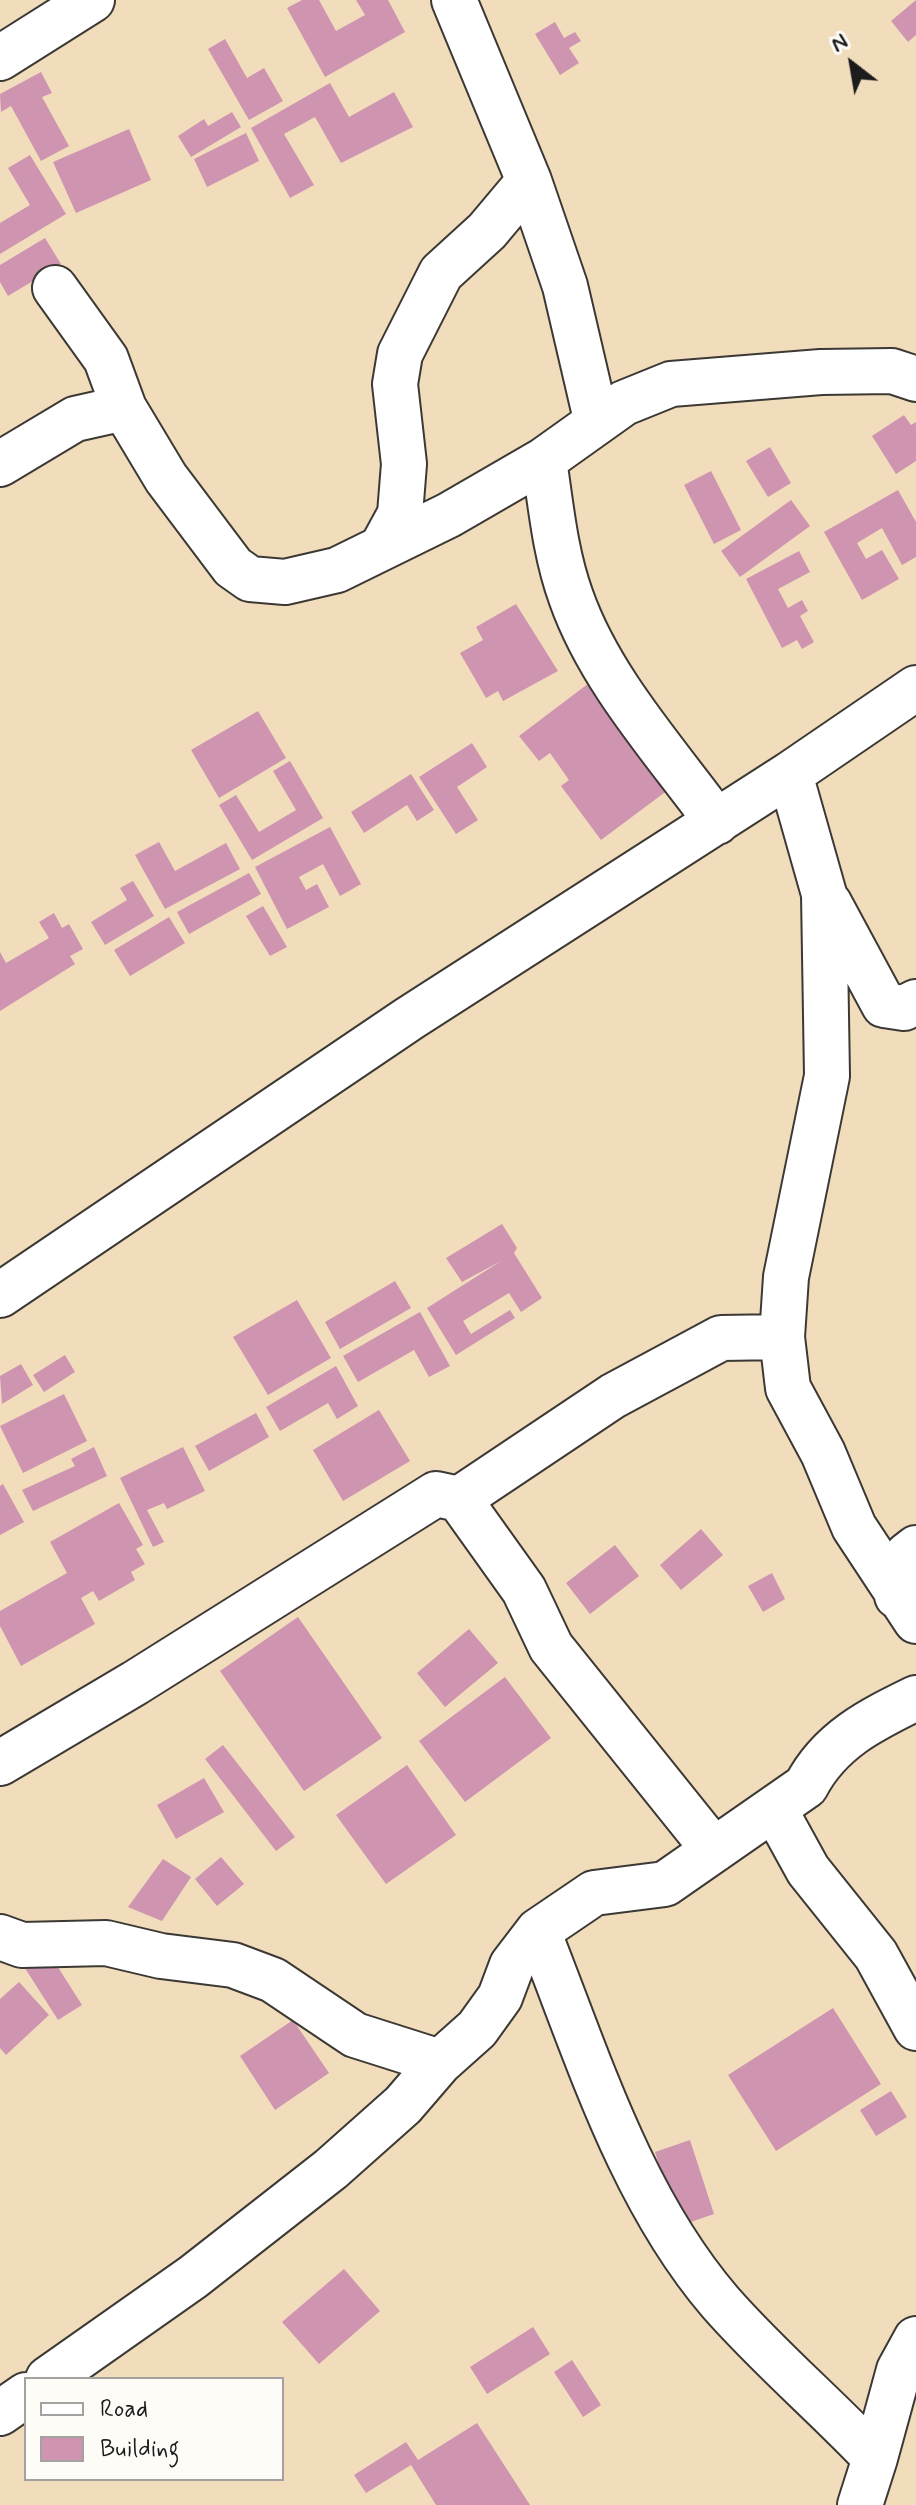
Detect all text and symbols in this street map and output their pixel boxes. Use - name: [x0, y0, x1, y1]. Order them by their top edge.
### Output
- north arrow: [812, 24, 892, 104]
- text: N: [826, 28, 853, 59]
- legend: [24, 2377, 284, 2481]
- text: Road: [100, 2394, 148, 2425]
- text: Building: [100, 2434, 180, 2465]

